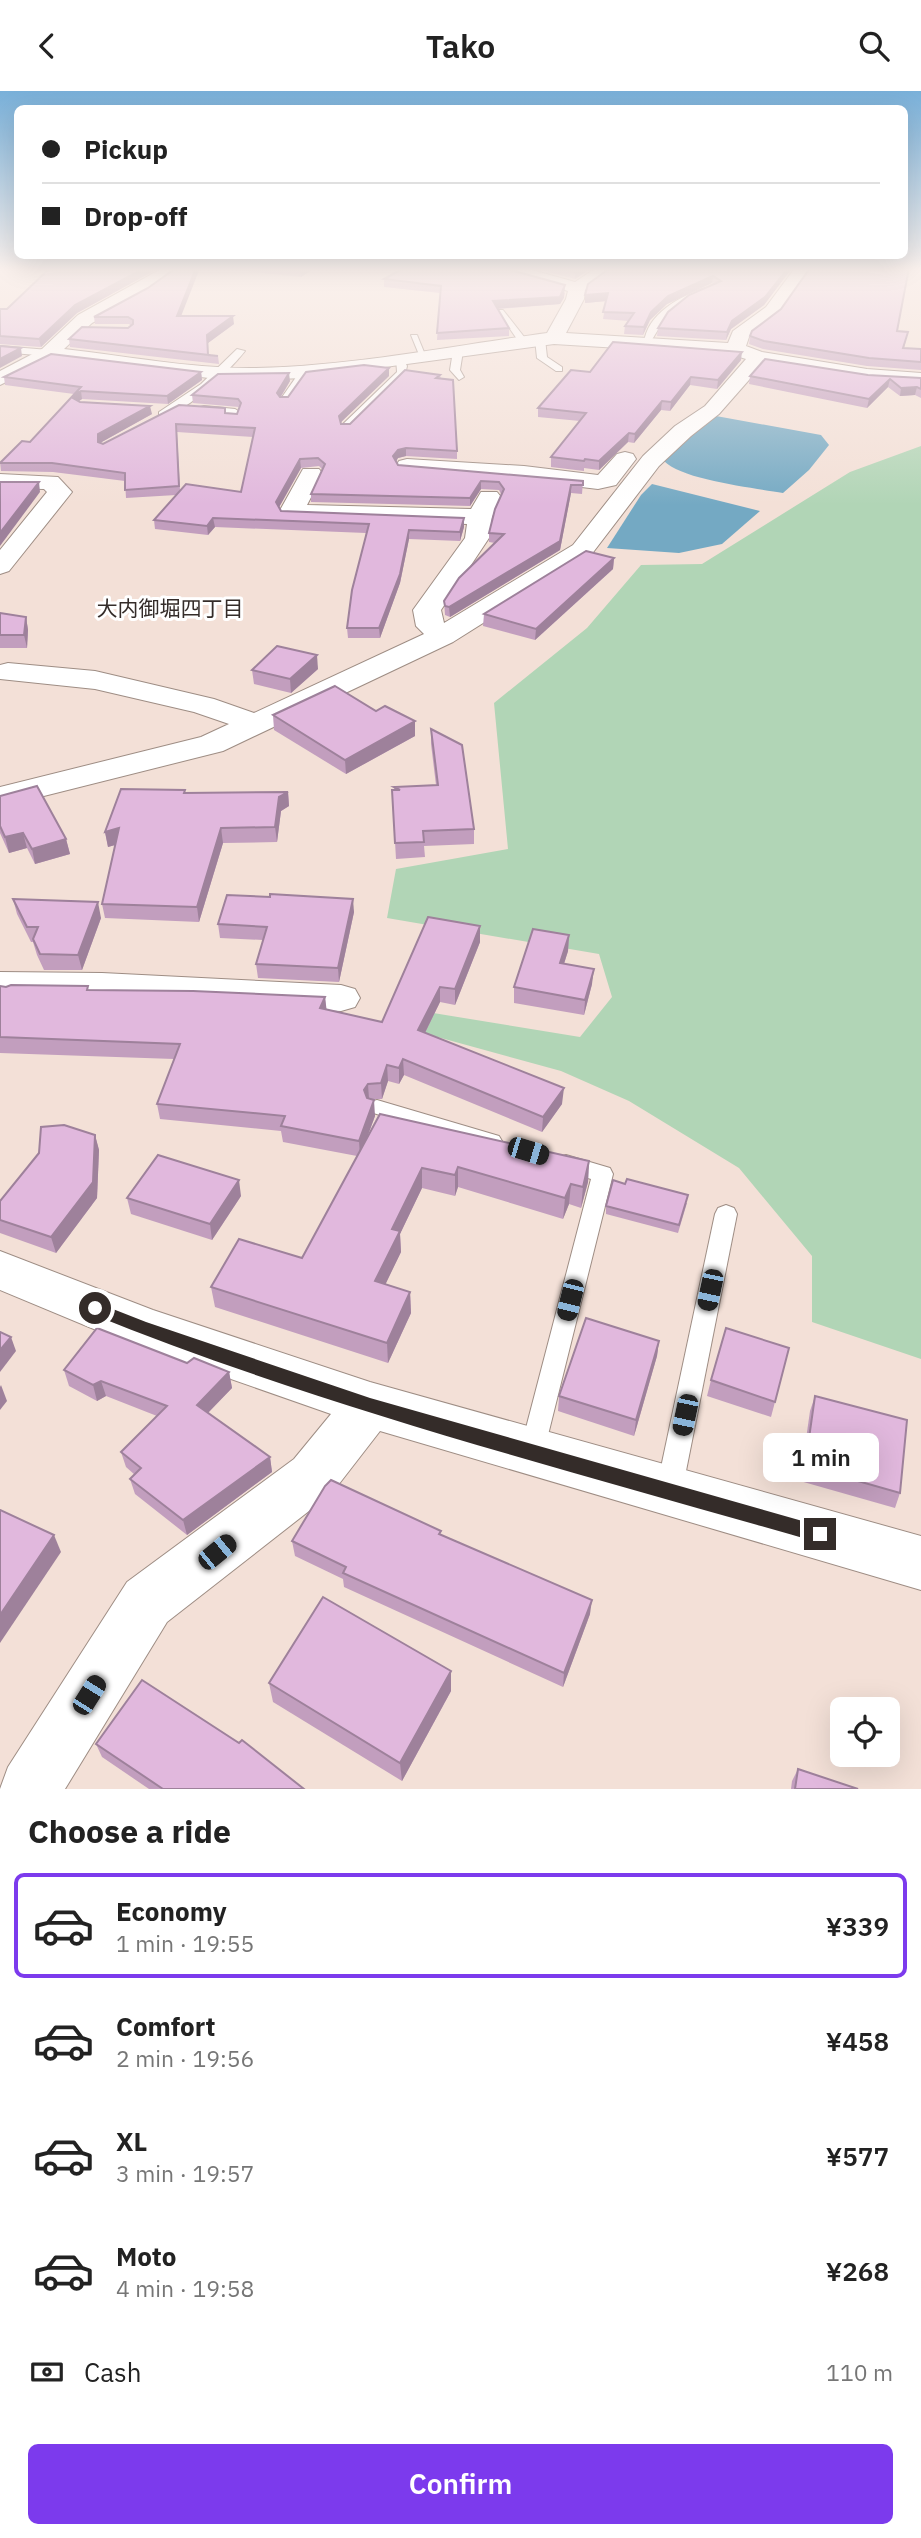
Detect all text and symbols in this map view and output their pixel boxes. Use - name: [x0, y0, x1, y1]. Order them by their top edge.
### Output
- text: Tako: [426, 25, 495, 67]
- icon: back: [28, 27, 66, 65]
- icon: search: [855, 27, 893, 65]
- text: Pickup: [84, 132, 168, 166]
- text: Drop-off: [84, 199, 187, 233]
- district label: 大内御堀四丁目: [97, 594, 244, 622]
- car: [505, 1135, 552, 1167]
- car: [696, 1267, 725, 1313]
- car: [555, 1277, 586, 1323]
- route start: [79, 1292, 111, 1324]
- car: [671, 1392, 700, 1438]
- callout: 1 min: [762, 1433, 878, 1481]
- text: 1 min: [791, 1442, 851, 1472]
- route end: [804, 1518, 836, 1550]
- car: [195, 1531, 240, 1573]
- car: [69, 1672, 110, 1718]
- map controls: [830, 1697, 900, 1767]
- button: locate: [830, 1697, 900, 1767]
- text: Choose a ride: [28, 1810, 231, 1852]
- icon: car: [32, 1894, 95, 1957]
- text: Economy: [116, 1894, 227, 1928]
- text: ¥339: [826, 1909, 889, 1943]
- text: 1 min · 19:55: [116, 1928, 254, 1958]
- icon: car: [32, 2009, 95, 2072]
- text: Comfort: [116, 2009, 215, 2043]
- text: ¥458: [826, 2024, 889, 2058]
- text: 2 min · 19:56: [116, 2043, 254, 2073]
- icon: car: [32, 2124, 95, 2187]
- text: XL: [116, 2124, 147, 2158]
- text: ¥577: [826, 2139, 889, 2173]
- text: 3 min · 19:57: [116, 2158, 254, 2188]
- icon: car: [32, 2239, 95, 2302]
- text: Moto: [116, 2239, 176, 2273]
- text: ¥268: [826, 2254, 889, 2288]
- text: 4 min · 19:58: [116, 2273, 254, 2303]
- icon: cash: [28, 2353, 66, 2391]
- text: Cash: [84, 2355, 141, 2389]
- text: 110 m: [826, 2357, 893, 2387]
- button: Confirm: [28, 2444, 893, 2524]

